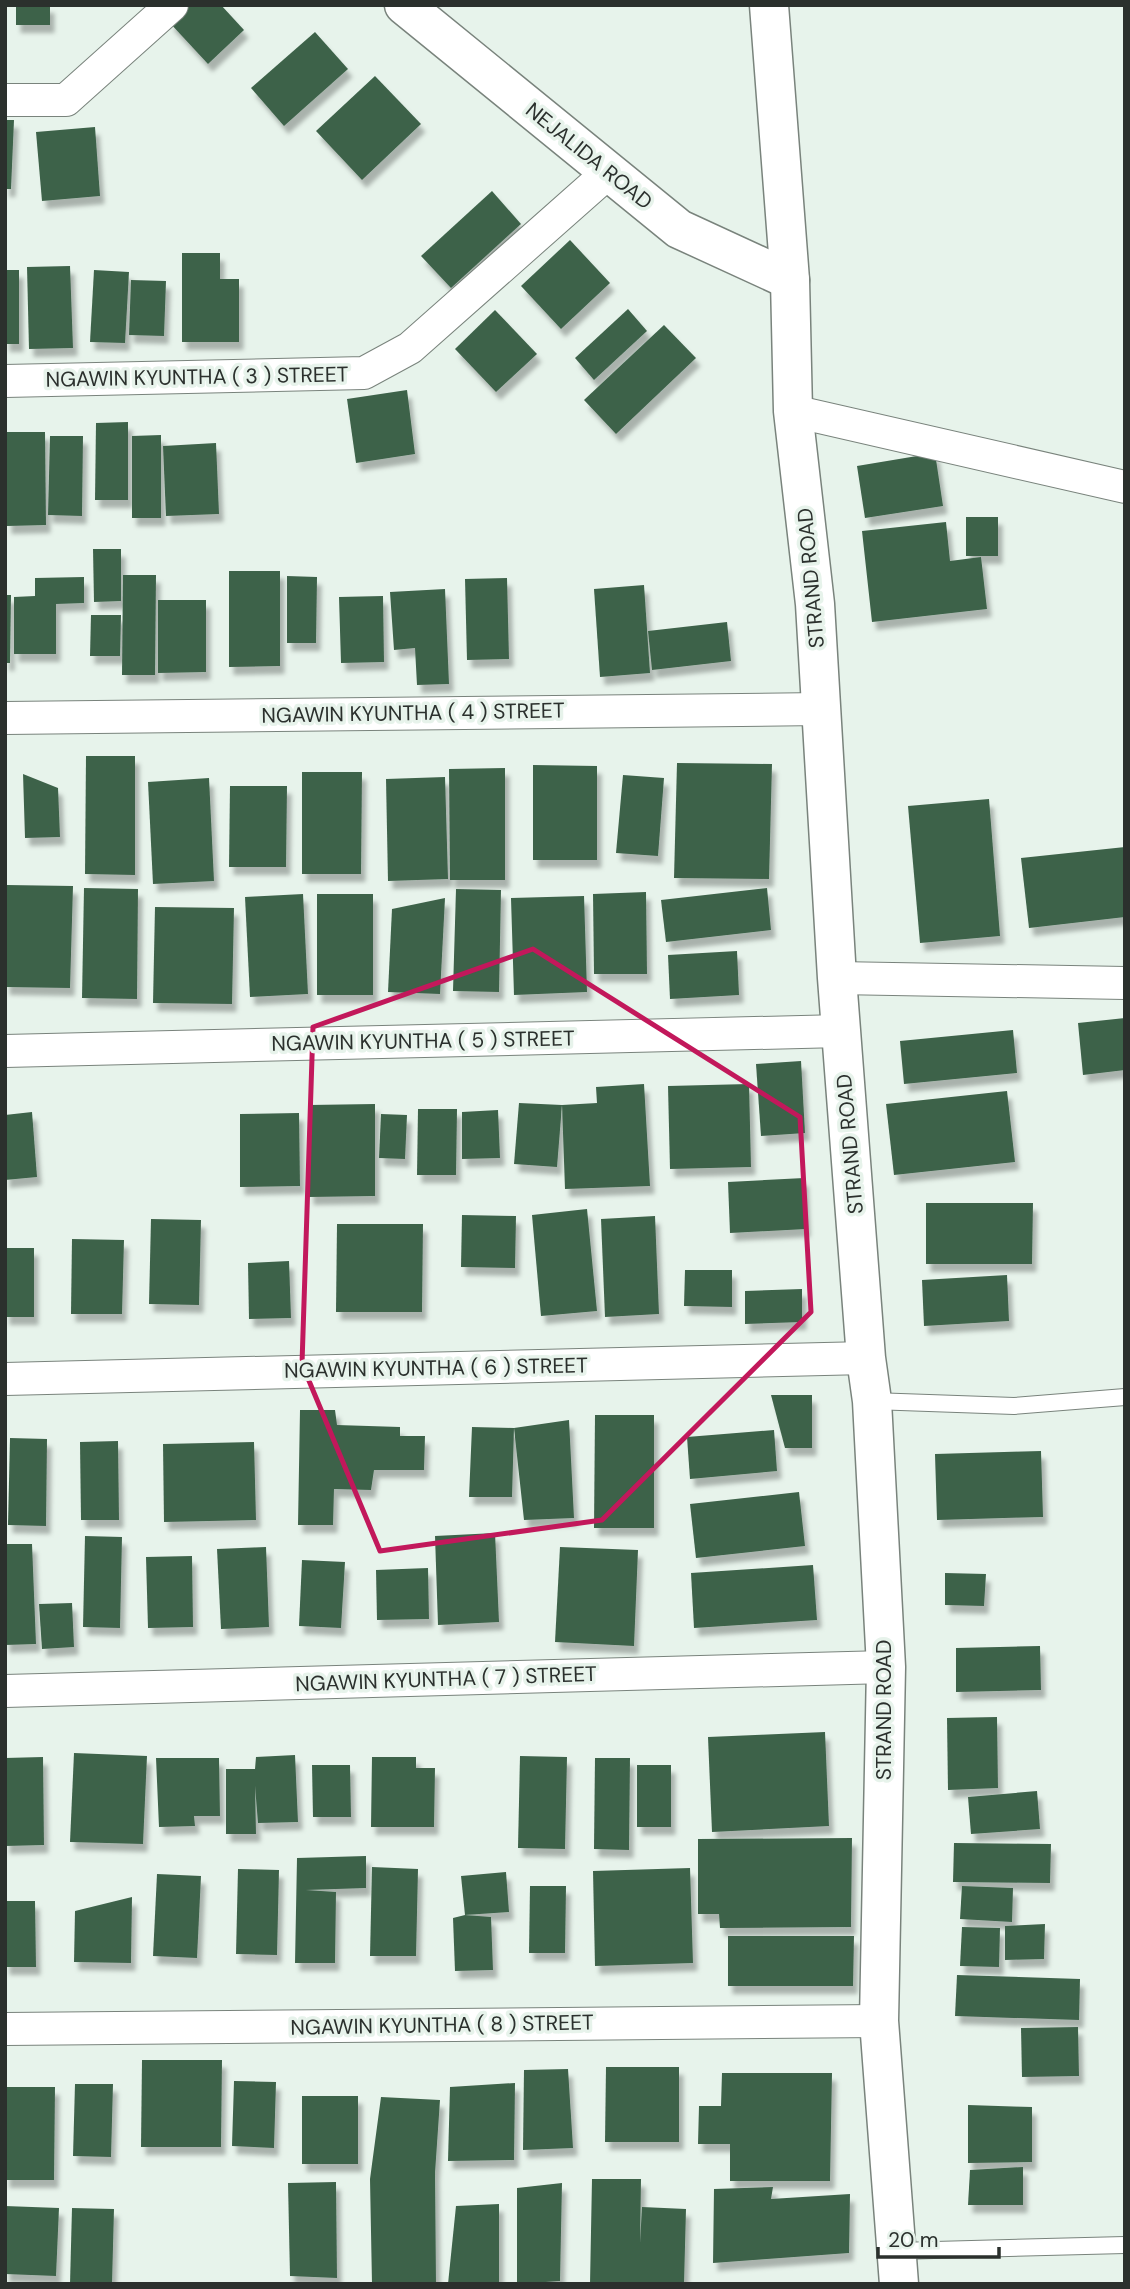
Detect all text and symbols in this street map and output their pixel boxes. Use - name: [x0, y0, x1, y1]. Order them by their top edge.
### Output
- street label: NEJALIDA ROAD: [520, 96, 658, 216]
- street label: NGAWIN KYUNTHA ( 3 ) STREET: [45, 360, 349, 394]
- street label: STRAND ROAD: [791, 507, 831, 649]
- street label: NGAWIN KYUNTHA ( 4 ) STREET: [261, 696, 565, 730]
- street label: NGAWIN KYUNTHA ( 5 ) STREET: [271, 1024, 575, 1058]
- street label: STRAND ROAD: [830, 1073, 870, 1215]
- street label: NGAWIN KYUNTHA ( 6 ) STREET: [284, 1351, 588, 1385]
- street label: STRAND ROAD: [870, 1640, 898, 1780]
- street label: NGAWIN KYUNTHA ( 7 ) STREET: [295, 1660, 598, 1698]
- street label: NGAWIN KYUNTHA ( 8 ) STREET: [290, 2008, 594, 2042]
- scale bar: [878, 2216, 999, 2260]
- text: 20 m: [888, 2226, 939, 2254]

